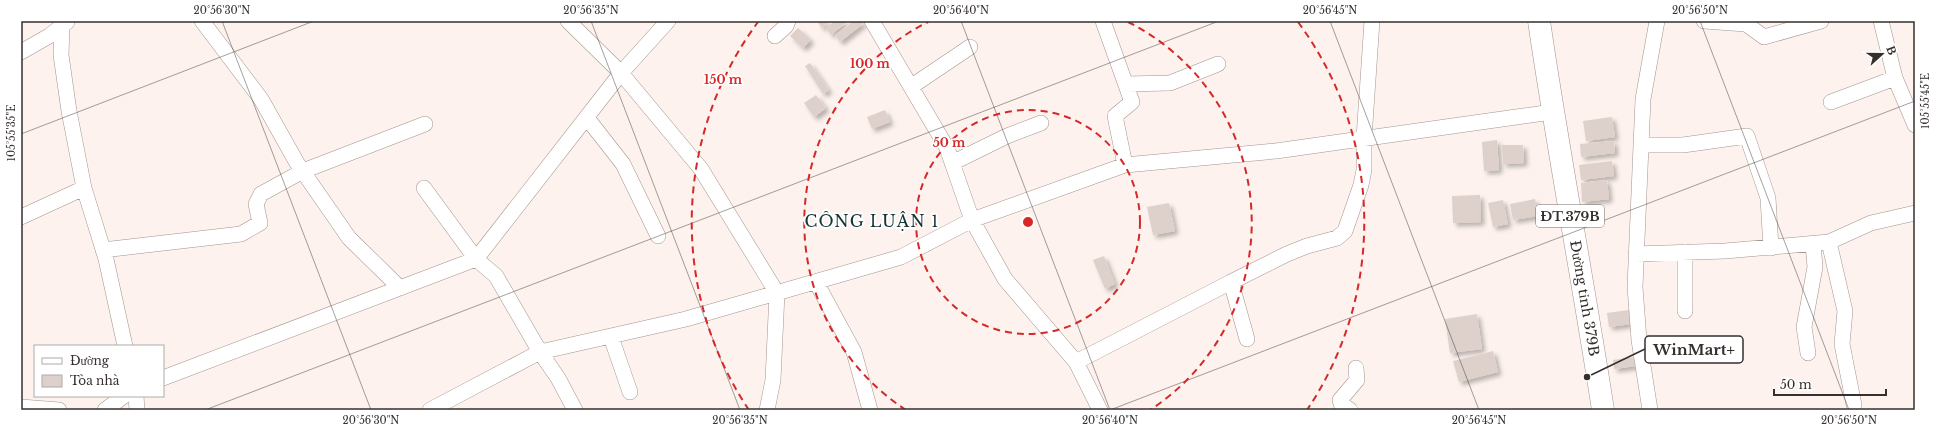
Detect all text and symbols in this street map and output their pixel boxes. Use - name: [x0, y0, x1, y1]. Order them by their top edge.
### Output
- text: 20°56'30"N: [194, 4, 250, 17]
- text: 20°56'35"N: [563, 4, 619, 17]
- text: 20°56'40"N: [933, 4, 989, 17]
- text: 20°56'45"N: [1303, 4, 1357, 17]
- text: 20°56'50"N: [1672, 4, 1728, 17]
- north arrow: [1862, 34, 1902, 74]
- text: B: [1883, 44, 1900, 57]
- text: 100 m: [850, 56, 891, 71]
- text: 150 m: [704, 72, 743, 87]
- text: 105°55'45"E: [1919, 73, 1932, 129]
- text: 105°55'35"E: [5, 105, 18, 161]
- text: 50 m: [933, 135, 966, 150]
- road number: ĐT.379B: [1536, 205, 1604, 227]
- district label: CÔNG LUẬN 1: [805, 211, 939, 231]
- centre of rings: [1021, 215, 1035, 229]
- street label: Đường tỉnh 379B: [1566, 239, 1603, 358]
- callout: WinMart+: [1645, 336, 1743, 363]
- text: WinMart+: [1652, 340, 1735, 359]
- legend: [34, 345, 164, 397]
- text: Đường: [70, 353, 110, 368]
- scale bar: [1774, 371, 1886, 397]
- text: Tòa nhà: [70, 373, 120, 388]
- text: 50 m: [1780, 377, 1812, 392]
- text: 20°56'30"N: [343, 414, 399, 427]
- text: 20°56'35"N: [712, 414, 768, 427]
- text: 20°56'40"N: [1082, 414, 1138, 427]
- text: 20°56'45"N: [1452, 414, 1506, 427]
- text: 20°56'50"N: [1821, 414, 1877, 427]

